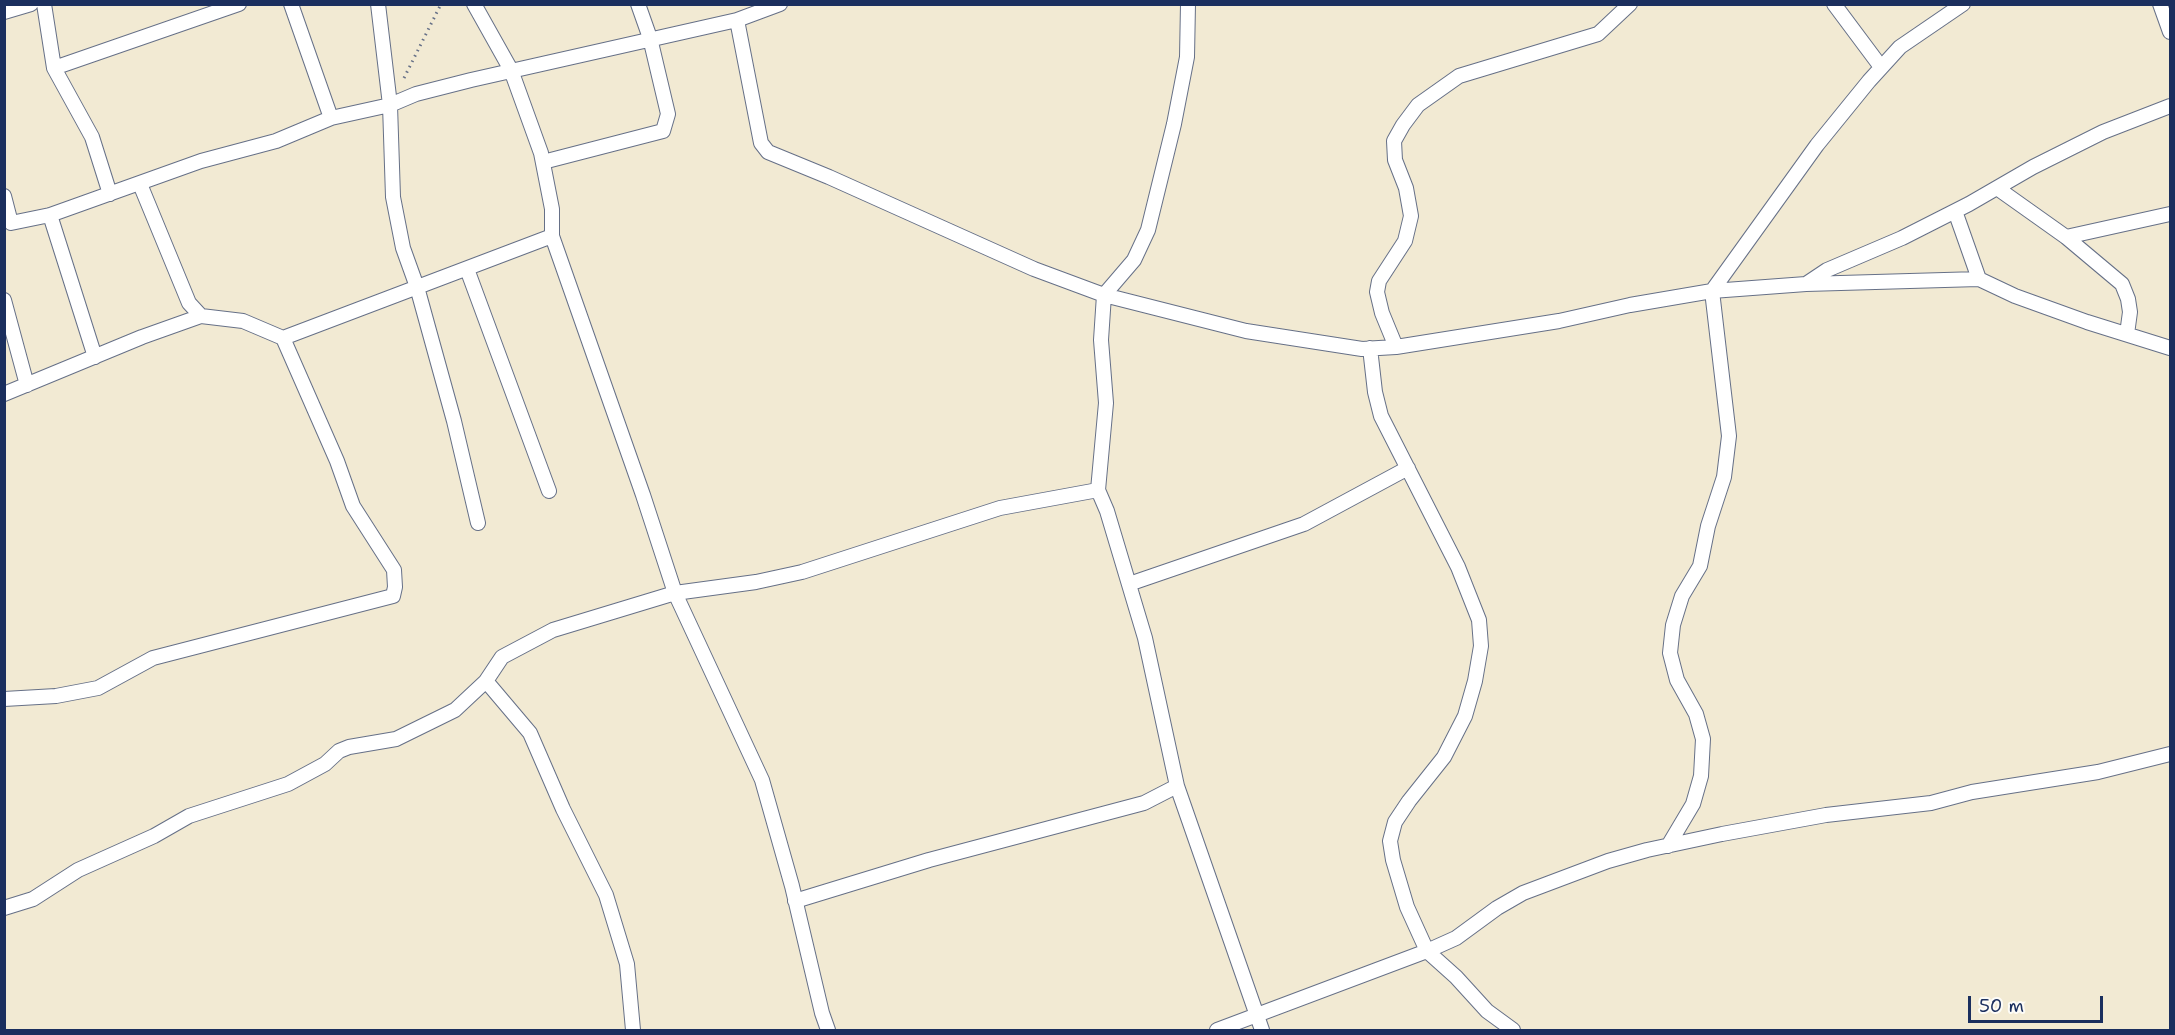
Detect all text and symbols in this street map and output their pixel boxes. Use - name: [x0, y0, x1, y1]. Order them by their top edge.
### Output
- scale bar: [1971, 984, 2106, 1022]
- text: 50 m: [1979, 994, 2024, 1018]

